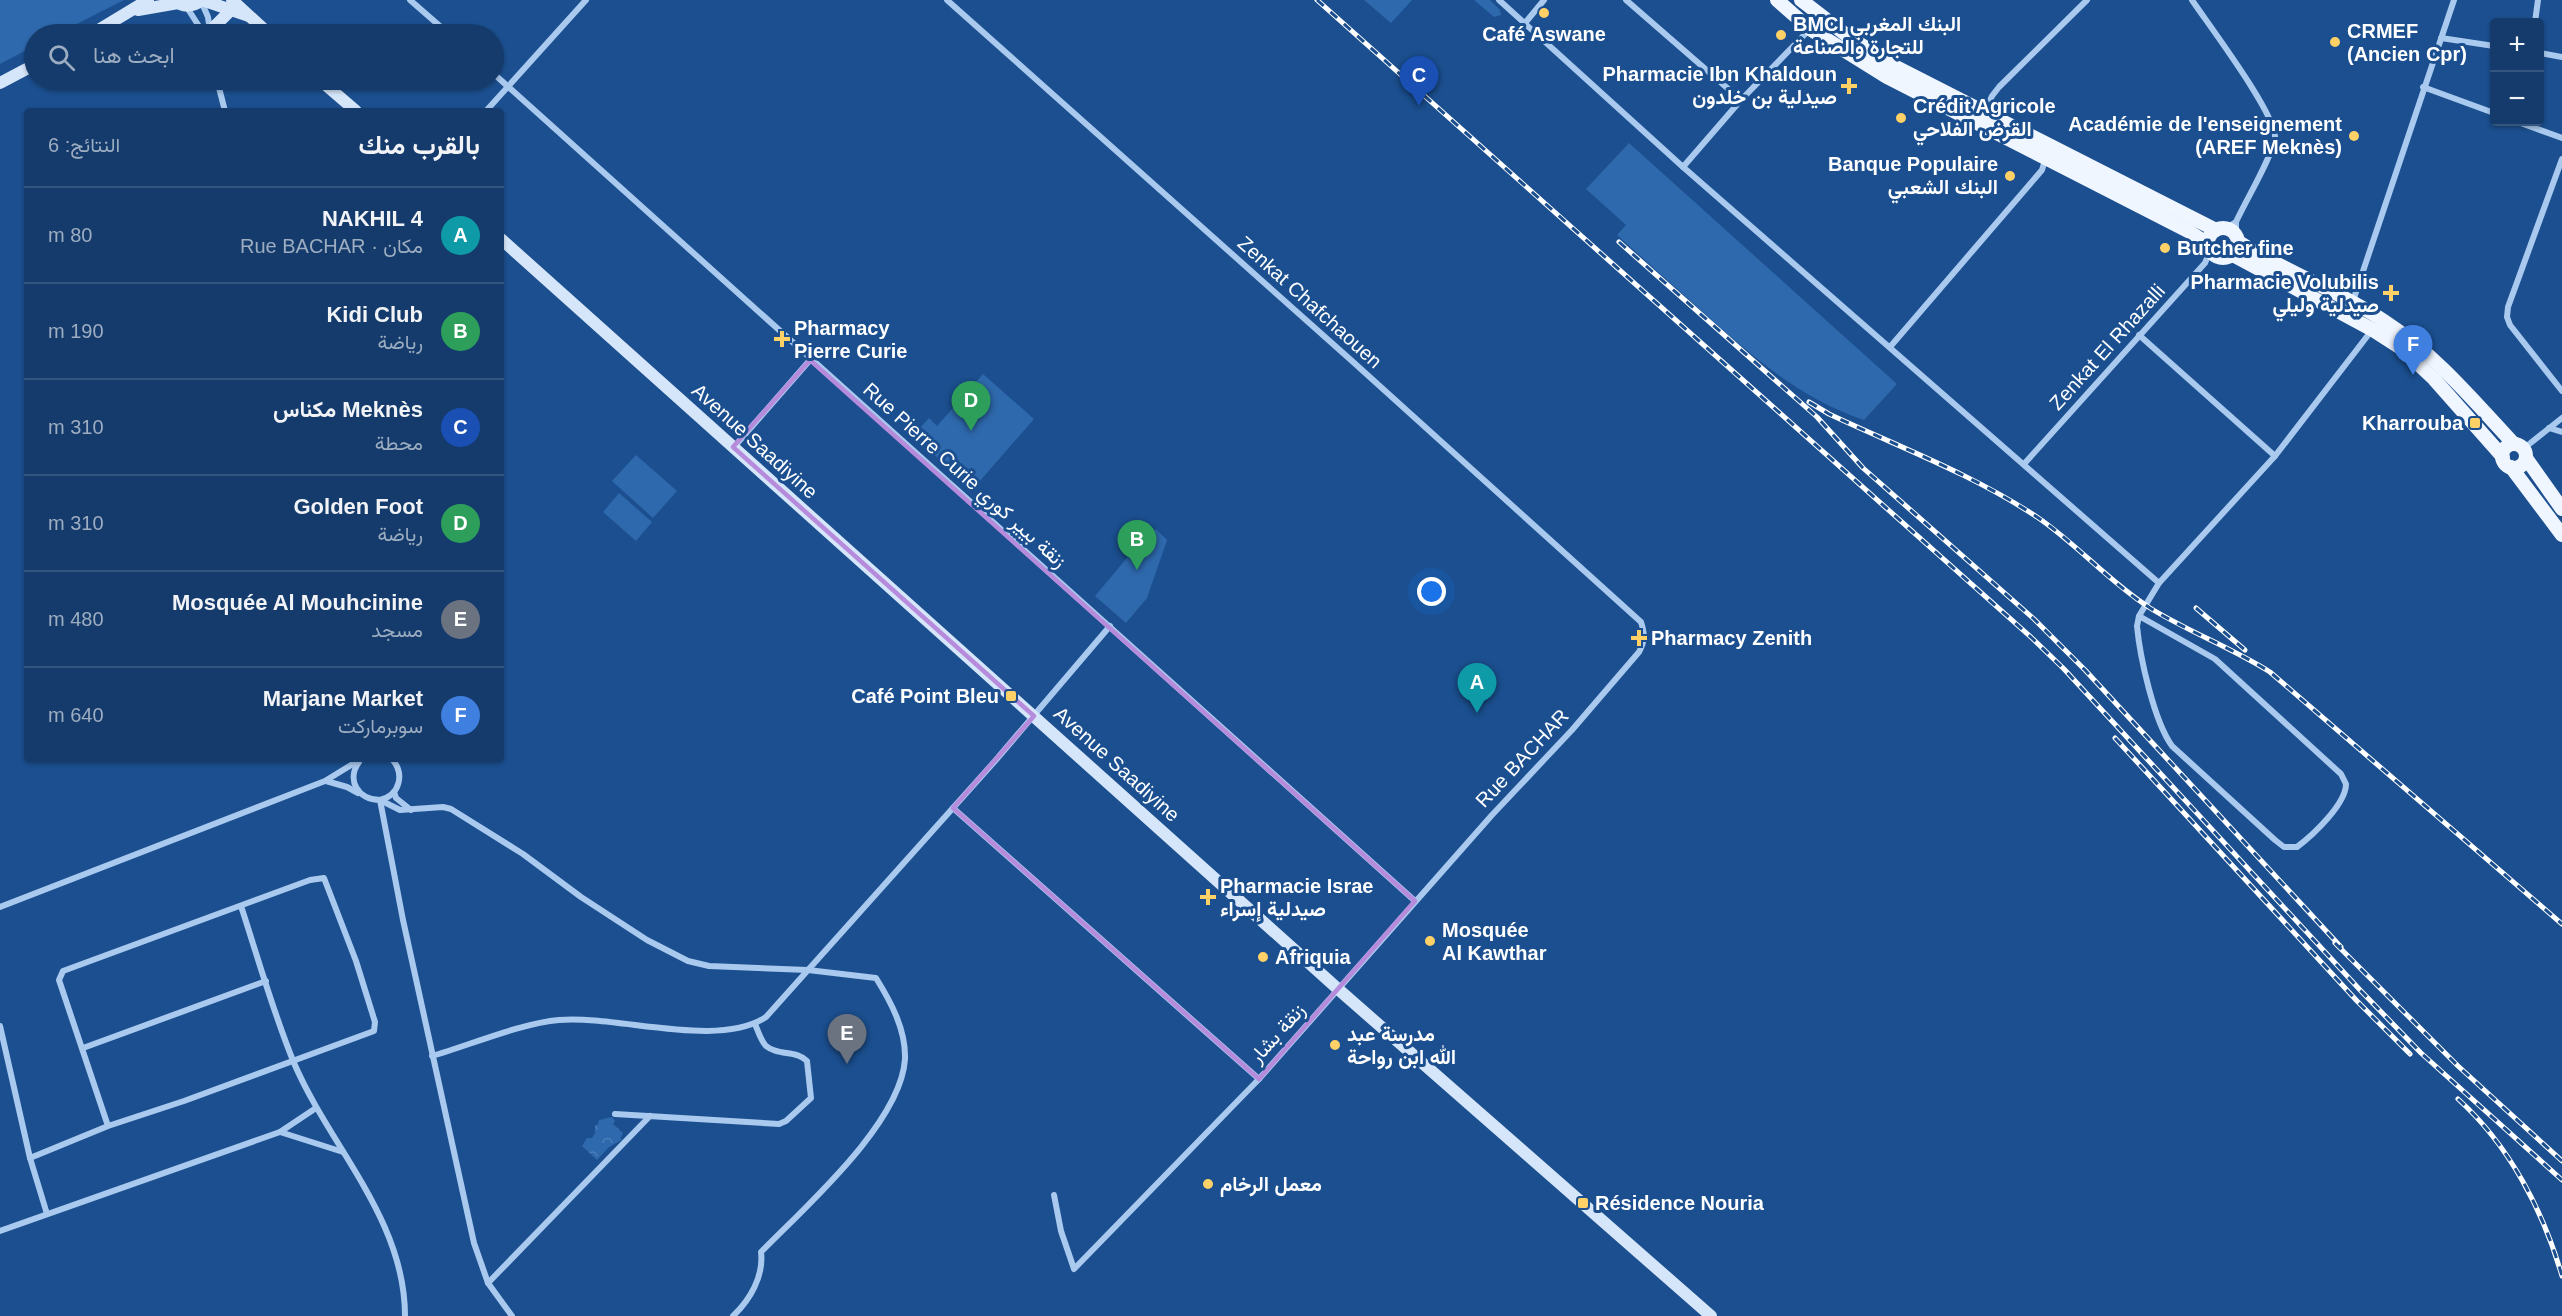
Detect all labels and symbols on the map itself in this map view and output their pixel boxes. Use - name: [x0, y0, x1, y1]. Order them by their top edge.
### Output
- marker: Café Aswane: [1537, 6, 1551, 20]
- place label: BMCI البنك المغربي للتجارة والصناعة: [1793, 13, 1961, 60]
- place label: CRMEF (Ancien Cpr): [2347, 20, 2467, 65]
- place label: Café Aswane: [1482, 23, 1606, 45]
- marker: BMCI البنك المغربي للتجارة والصناعة: [1774, 28, 1788, 42]
- marker: CRMEF (Ancien Cpr): [2328, 35, 2342, 49]
- pin: C: [1400, 57, 1438, 106]
- place label: Pharmacie Ibn Khaldoun صيدلية بن خلدون: [1603, 63, 1837, 110]
- marker: Pharmacie Ibn Khaldoun صيدلية بن خلدون: [1842, 79, 1856, 93]
- place label: Crédit Agricole القرض الفلاحي: [1913, 95, 2056, 146]
- marker: Crédit Agricole القرض الفلاحي: [1894, 111, 1908, 125]
- place label: Académie de l'enseignement (AREF Meknès): [2068, 113, 2342, 158]
- marker: Académie de l'enseignement (AREF Meknès): [2347, 129, 2361, 143]
- place label: Banque Populaire البنك الشعبي: [1828, 153, 1998, 204]
- marker: Banque Populaire البنك الشعبي: [2003, 169, 2017, 183]
- street label: Zenkat Chafchaouen: [1234, 232, 1386, 372]
- place label: Butcher fine: [2177, 237, 2294, 259]
- marker: Butcher fine: [2158, 241, 2172, 255]
- place label: Pharmacie Volubilis صيدلية وليلي: [2190, 271, 2379, 322]
- street label: Zenkat El Rhazalli: [2045, 280, 2169, 414]
- marker: Pharmacie Volubilis صيدلية وليلي: [2384, 286, 2398, 300]
- place label: Pharmacy Pierre Curie: [794, 317, 907, 362]
- pin: F: [2394, 326, 2432, 375]
- marker: Pharmacy Pierre Curie: [775, 332, 789, 346]
- street label: Rue Pierre Curie زنقة بيير كوري: [855, 378, 1071, 576]
- street label: Avenue Saadiyine: [688, 379, 822, 503]
- pin: D: [952, 382, 990, 431]
- place label: Kharrouba: [2362, 412, 2464, 434]
- marker: Kharrouba: [2468, 416, 2482, 430]
- pin: B: [1118, 520, 1156, 570]
- your location: [1417, 577, 1446, 606]
- place label: Pharmacy Zenith: [1651, 627, 1812, 649]
- marker: Pharmacy Zenith: [1632, 631, 1646, 645]
- pin: A: [1458, 664, 1496, 713]
- place label: Café Point Bleu: [851, 685, 999, 707]
- marker: Café Point Bleu: [1004, 689, 1018, 703]
- street label: Avenue Saadiyine: [1050, 702, 1184, 826]
- street label: Rue BACHAR: [1471, 705, 1573, 811]
- place label: Pharmacie Israe صيدلية إسراء: [1220, 875, 1373, 922]
- marker: Pharmacie Israe صيدلية إسراء: [1201, 890, 1215, 904]
- place label: Mosquée Al Kawthar: [1442, 919, 1547, 964]
- marker: Mosquée Al Kawthar: [1423, 934, 1437, 948]
- place label: Afriquia: [1275, 946, 1351, 968]
- marker: Afriquia: [1256, 950, 1270, 964]
- street label: زنقة بشار: [1244, 999, 1311, 1069]
- pin: E: [828, 1014, 866, 1064]
- place label: مدرسة عبد الله ابن رواحة: [1347, 1023, 1456, 1070]
- marker: مدرسة عبد الله ابن رواحة: [1328, 1038, 1342, 1052]
- place label: معمل الرخام: [1220, 1173, 1322, 1197]
- marker: معمل الرخام: [1201, 1177, 1215, 1191]
- place label: Résidence Nouria: [1595, 1192, 1765, 1214]
- marker: Résidence Nouria: [1576, 1196, 1590, 1210]

